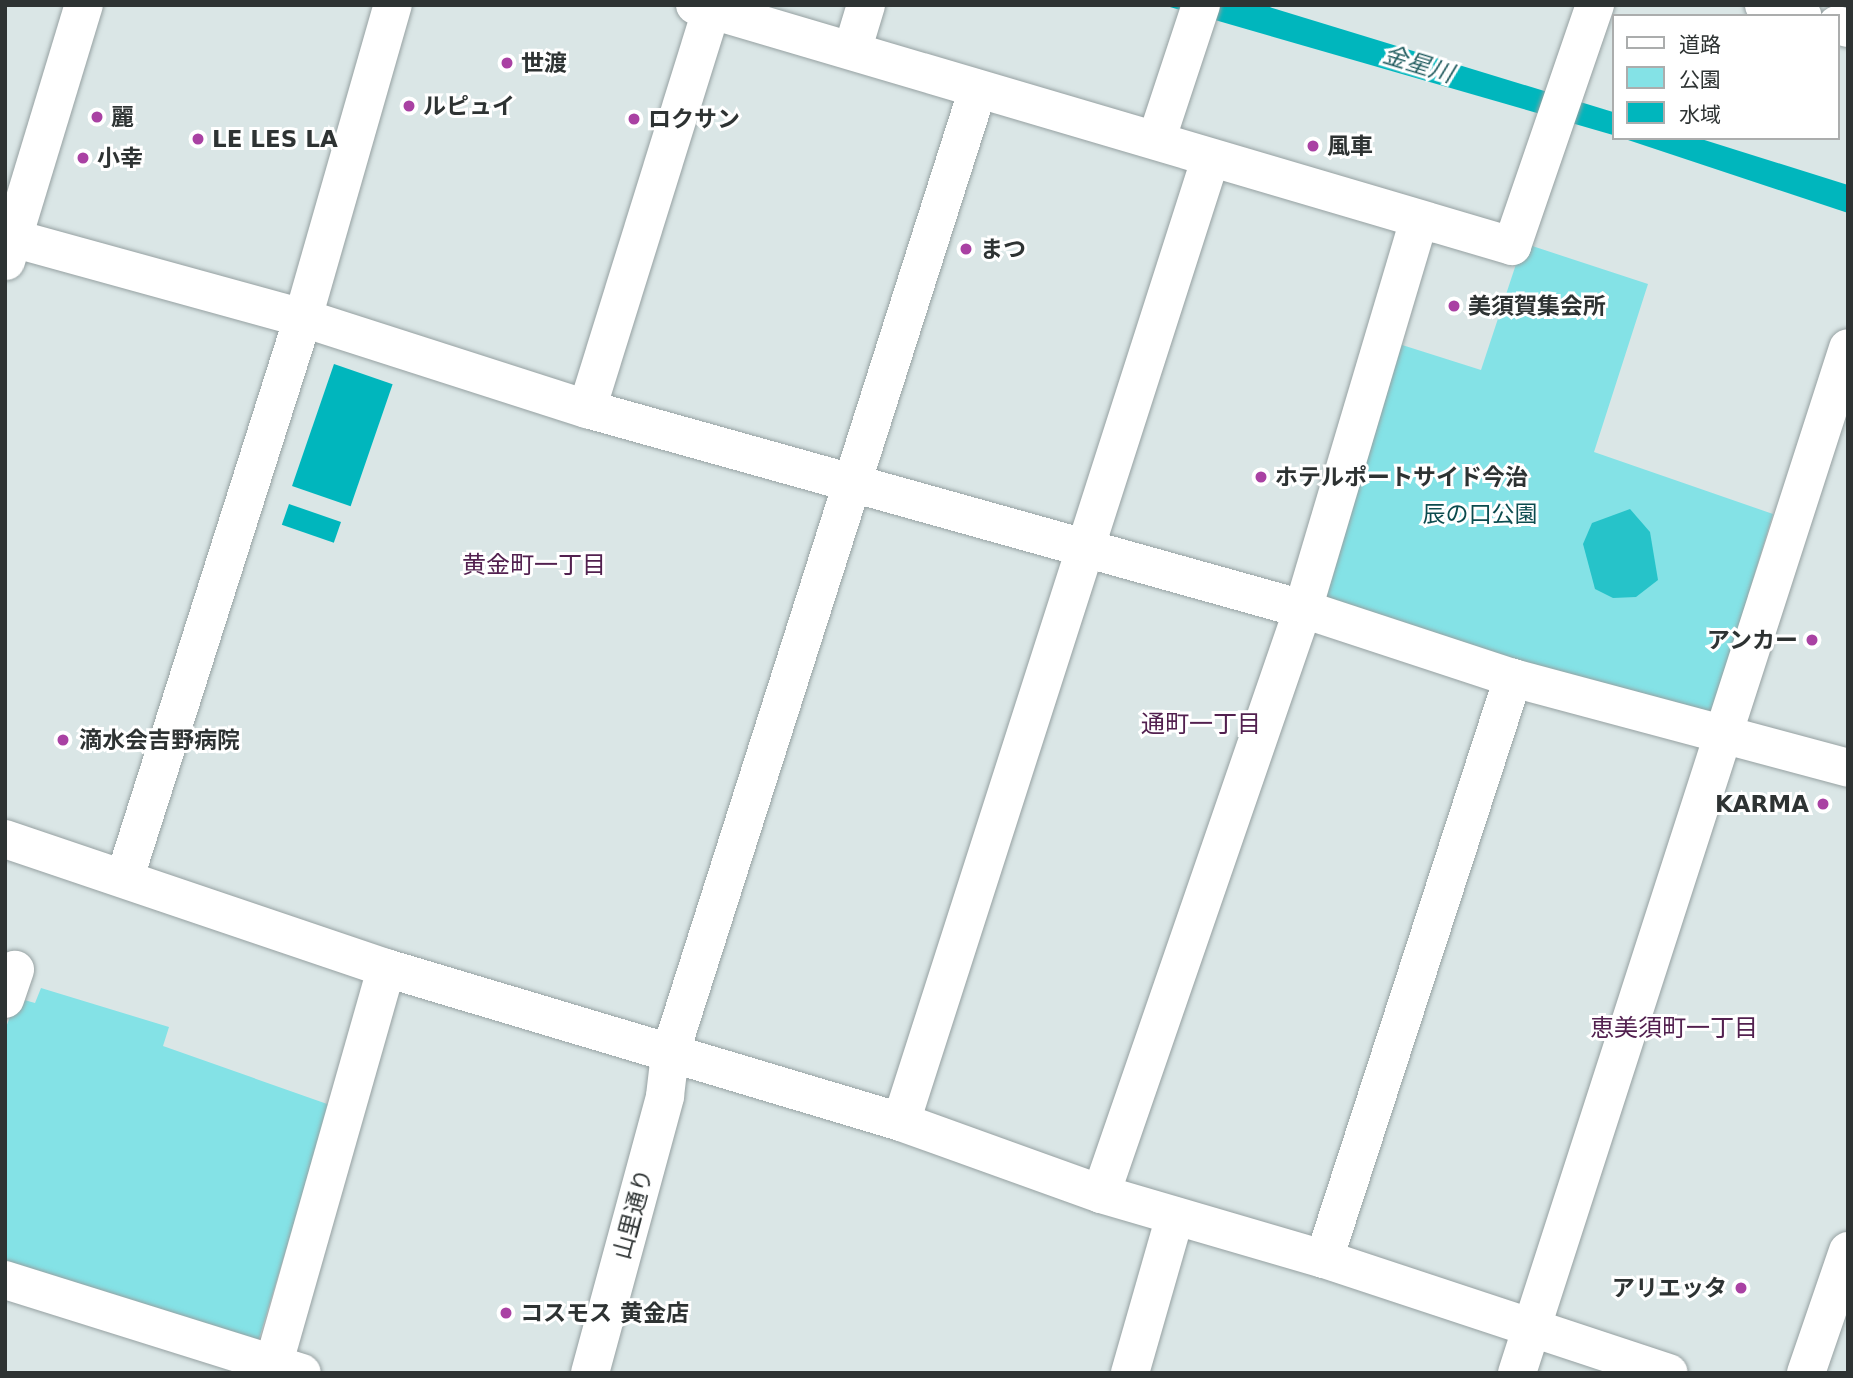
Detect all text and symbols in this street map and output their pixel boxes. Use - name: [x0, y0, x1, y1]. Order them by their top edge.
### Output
- legend: [1612, 14, 1839, 140]
- text: 道路: [1679, 33, 1721, 57]
- water label: 金星川: [1379, 41, 1457, 89]
- place label: 世渡: [521, 49, 567, 77]
- marker: 世渡: [499, 55, 515, 71]
- text: 公園: [1679, 68, 1721, 92]
- place label: ルピュイ: [423, 92, 515, 120]
- marker: ルピュイ: [401, 98, 417, 114]
- place label: 麗: [111, 103, 134, 131]
- text: 水域: [1679, 103, 1721, 127]
- place label: ロクサン: [648, 105, 740, 133]
- marker: 麗: [89, 109, 105, 125]
- marker: ロクサン: [626, 111, 642, 127]
- place label: LE LES LA: [212, 125, 338, 153]
- marker: LE LES LA: [190, 131, 206, 147]
- place label: 風車: [1327, 132, 1373, 160]
- marker: 風車: [1305, 138, 1321, 154]
- place label: 小幸: [97, 144, 143, 172]
- marker: 小幸: [75, 150, 91, 166]
- place label: まつ: [980, 235, 1026, 263]
- marker: まつ: [958, 241, 974, 257]
- place label: 美須賀集会所: [1468, 292, 1606, 320]
- marker: 美須賀集会所: [1446, 298, 1462, 314]
- place label: ホテルポートサイド今治: [1275, 463, 1528, 491]
- marker: ホテルポートサイド今治: [1253, 469, 1269, 485]
- park label: 辰の口公園: [1423, 500, 1537, 528]
- district label: 黄金町一丁目: [462, 552, 606, 580]
- place label: アンカー: [1706, 626, 1798, 654]
- marker: アンカー: [1804, 632, 1820, 648]
- district label: 通町一丁目: [1141, 711, 1261, 739]
- place label: 滴水会吉野病院: [79, 726, 240, 754]
- marker: 滴水会吉野病院: [53, 730, 73, 750]
- place label: KARMA: [1715, 790, 1809, 818]
- marker: KARMA: [1815, 796, 1831, 812]
- district label: 恵美須町一丁目: [1590, 1015, 1758, 1043]
- street label: 山里通り: [608, 1166, 658, 1262]
- place label: アリエッタ: [1612, 1274, 1727, 1302]
- marker: アリエッタ: [1733, 1280, 1749, 1296]
- place label: コスモス 黄金店: [520, 1299, 689, 1327]
- marker: コスモス 黄金店: [498, 1305, 514, 1321]

